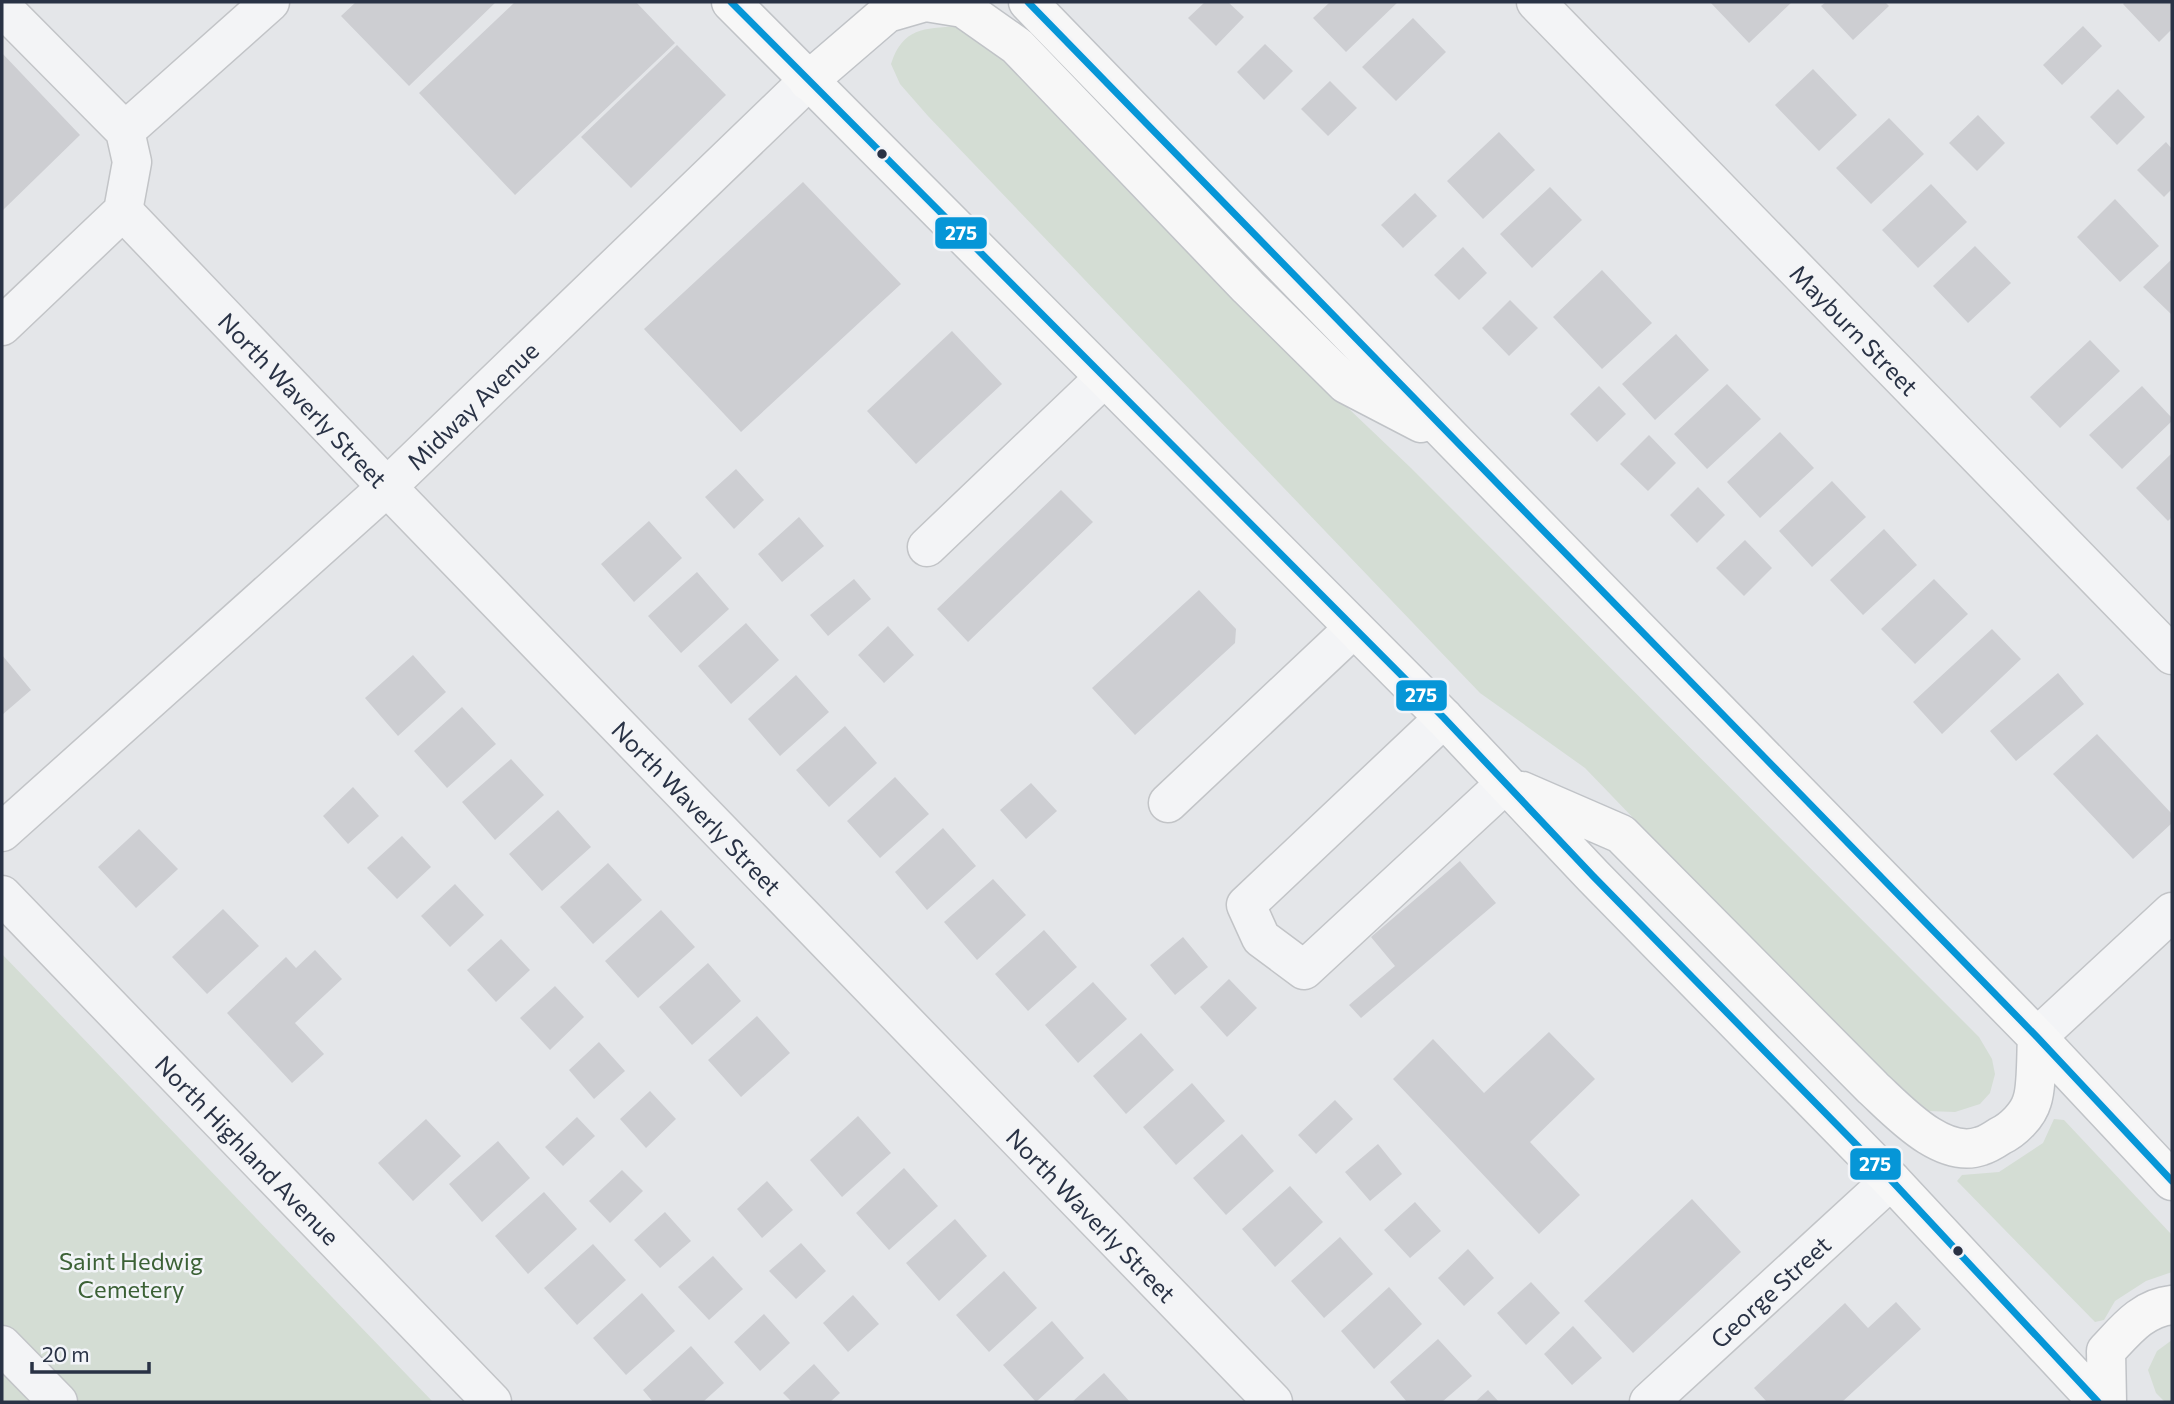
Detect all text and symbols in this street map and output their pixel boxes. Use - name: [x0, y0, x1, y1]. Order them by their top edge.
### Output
- unlabelled marker: [875, 147, 889, 161]
- line badge: 275: [934, 216, 988, 250]
- text: 275: [945, 221, 977, 244]
- street label: Mayburn Street: [1785, 258, 1925, 401]
- street label: North Waverly Street: [213, 306, 394, 493]
- street label: Midway Avenue: [400, 335, 544, 475]
- line badge: 275: [1395, 679, 1448, 712]
- text: 275: [1405, 683, 1437, 706]
- street label: North Waverly Street: [607, 714, 788, 901]
- street label: North Highland Avenue: [150, 1049, 346, 1250]
- street label: North Waverly Street: [1001, 1122, 1183, 1308]
- line badge: 275: [1849, 1147, 1902, 1181]
- text: 275: [1859, 1152, 1891, 1175]
- street label: George Street: [1704, 1229, 1836, 1353]
- unlabelled marker: [1951, 1244, 1965, 1258]
- park label: Saint Hedwig Cemetery: [59, 1246, 203, 1303]
- scale bar: [32, 1330, 149, 1374]
- text: 20 m: [42, 1341, 90, 1366]

